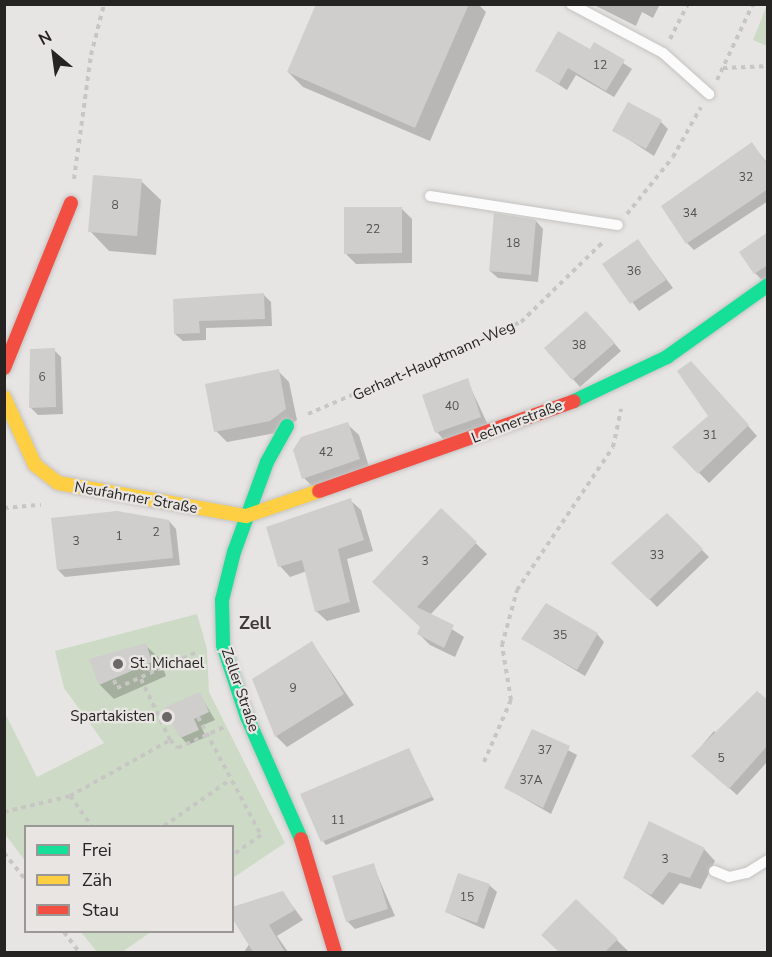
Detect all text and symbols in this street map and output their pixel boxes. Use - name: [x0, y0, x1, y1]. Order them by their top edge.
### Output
- north arrow: [24, 24, 84, 84]
- text: N: [35, 26, 56, 51]
- house number: 12: [593, 59, 607, 73]
- house number: 32: [739, 171, 753, 185]
- house number: 8: [111, 199, 119, 213]
- house number: 34: [683, 207, 697, 221]
- house number: 22: [366, 223, 380, 237]
- house number: 18: [506, 237, 520, 251]
- house number: 36: [627, 265, 641, 279]
- street label: Gerhart-Hauptmann-Weg: [350, 317, 518, 405]
- house number: 38: [572, 339, 586, 353]
- house number: 6: [38, 371, 46, 385]
- street label: Lechnerstraße: [469, 396, 565, 448]
- house number: 40: [445, 400, 459, 414]
- house number: 31: [703, 429, 717, 443]
- house number: 42: [319, 446, 333, 460]
- street label: Neufahrner Straße: [73, 478, 199, 518]
- house number: 2: [152, 526, 160, 540]
- house number: 1: [115, 530, 123, 544]
- house number: 3: [72, 535, 80, 549]
- house number: 33: [650, 549, 664, 563]
- house number: 3: [421, 555, 429, 569]
- district label: Zell: [239, 612, 271, 634]
- house number: 35: [553, 629, 567, 643]
- street label: Zeller Straße: [217, 646, 263, 734]
- place label: St. Michael: [130, 655, 204, 673]
- marker: St. Michael: [111, 657, 125, 671]
- house number: 9: [289, 682, 297, 696]
- place label: Spartakisten: [70, 708, 155, 726]
- marker: Spartakisten: [160, 710, 174, 724]
- house number: 37: [538, 744, 552, 758]
- house number: 5: [717, 752, 725, 766]
- house number: 37A: [519, 774, 543, 788]
- house number: 11: [331, 814, 345, 828]
- legend: [24, 825, 234, 933]
- text: Frei: [82, 838, 112, 862]
- house number: 3: [661, 853, 669, 867]
- text: Zäh: [82, 868, 112, 892]
- house number: 15: [460, 891, 474, 905]
- text: Stau: [82, 898, 119, 922]

